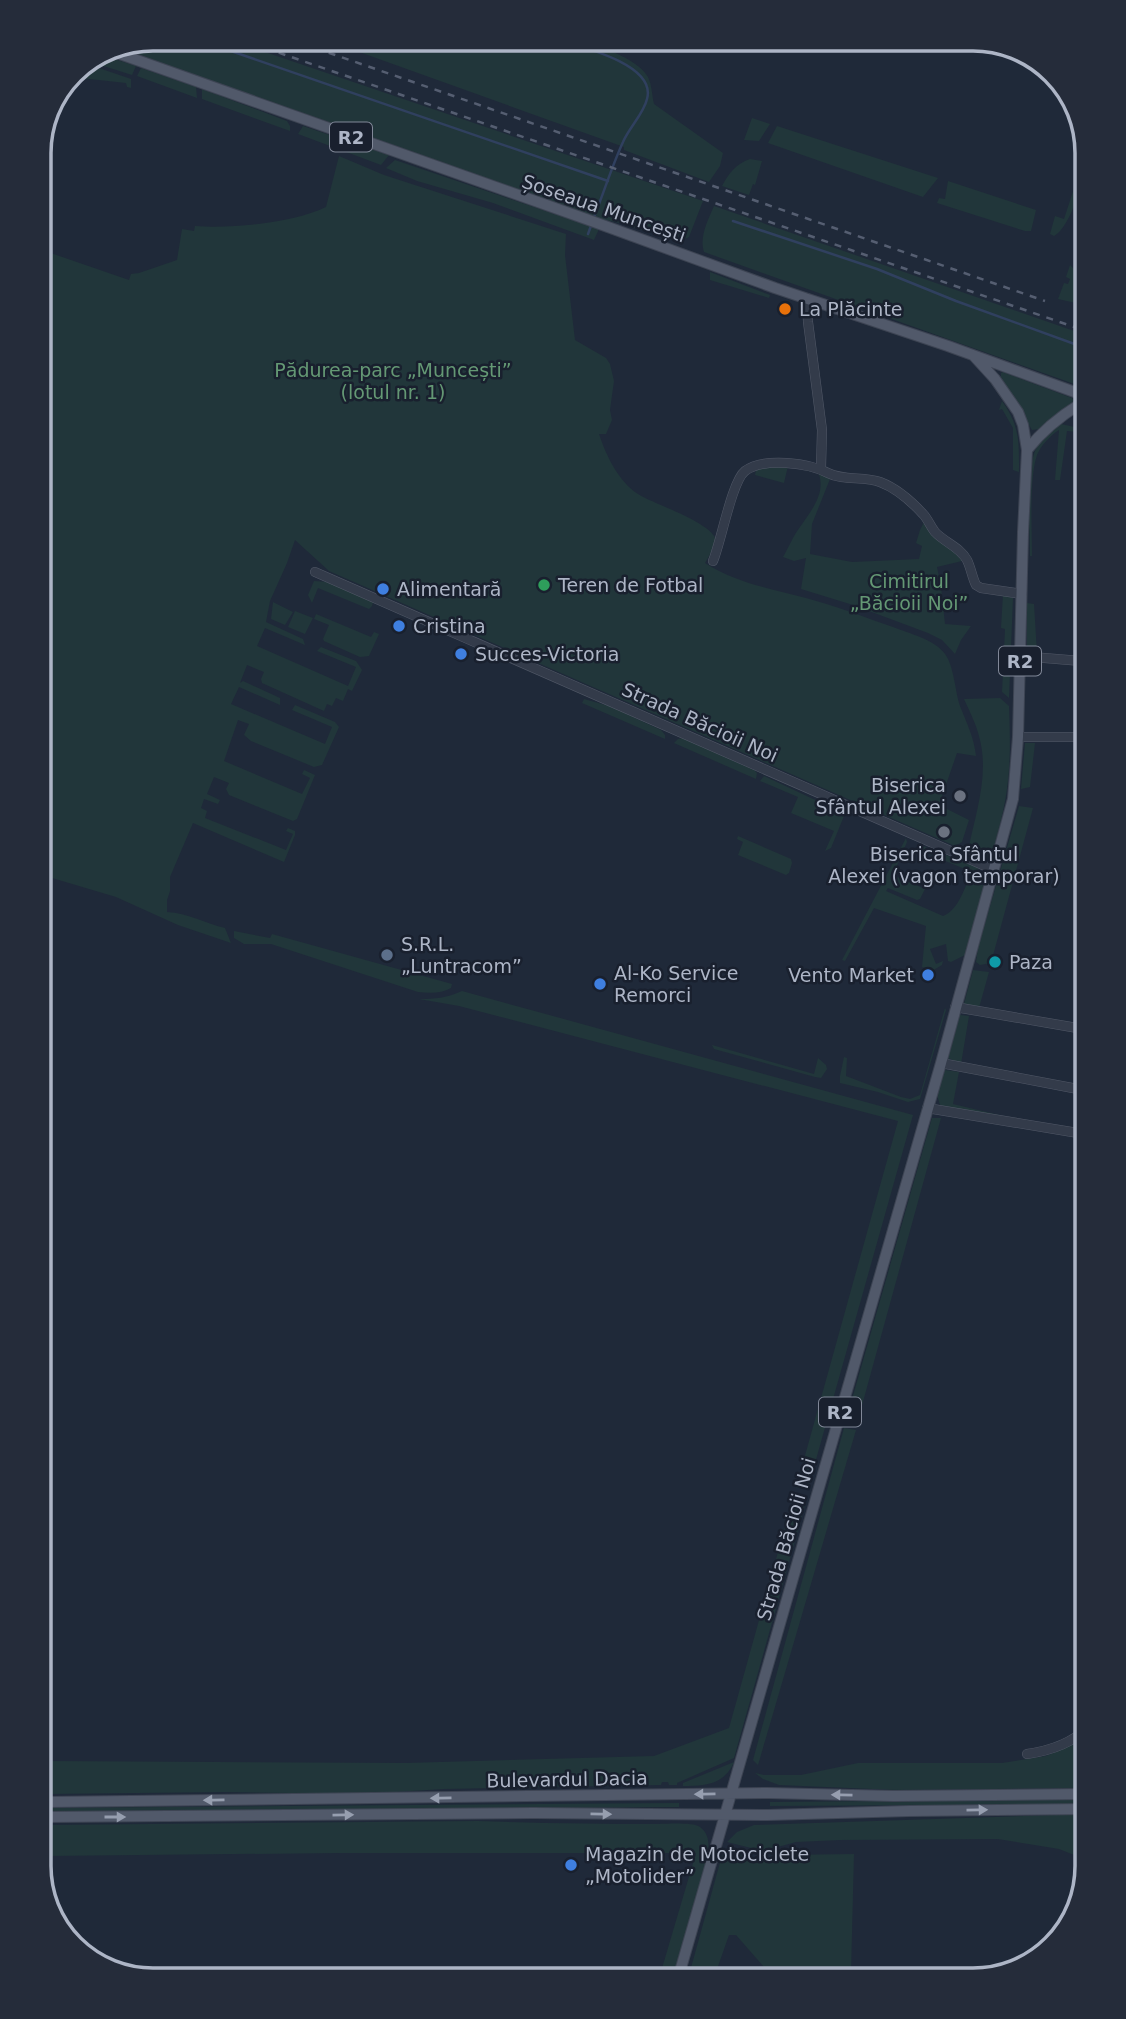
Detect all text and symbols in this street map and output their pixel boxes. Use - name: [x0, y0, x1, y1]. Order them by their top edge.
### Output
- road number: R2: [330, 122, 372, 152]
- street label: Șoseaua Muncești: [519, 170, 689, 247]
- place label: La Plăcinte: [799, 298, 903, 320]
- marker: La Plăcinte: [777, 301, 793, 317]
- park label: Pădurea-parc „Muncești” (lotul nr. 1): [274, 359, 512, 403]
- park label: Cimitirul „Băcioii Noi”: [850, 570, 968, 614]
- place label: Teren de Fotbal: [557, 574, 703, 596]
- marker: Teren de Fotbal: [536, 577, 552, 593]
- place label: Alimentară: [397, 578, 501, 600]
- marker: Alimentară: [375, 581, 391, 597]
- place label: Cristina: [413, 615, 486, 637]
- marker: Cristina: [391, 618, 407, 634]
- place label: Succes-Victoria: [475, 643, 619, 665]
- marker: Succes-Victoria: [453, 646, 469, 662]
- road number: R2: [999, 646, 1041, 676]
- street label: Strada Băcioii Noi: [619, 678, 781, 766]
- place label: Biserica Sfântul Alexei: [815, 774, 946, 818]
- marker: Biserica Sfântul Alexei: [952, 788, 968, 804]
- marker: Biserica Sfântul Alexei (vagon temporar): [936, 824, 952, 840]
- place label: Biserica Sfântul Alexei (vagon temporar): [828, 843, 1060, 887]
- place label: S.R.L. „Luntracom”: [401, 933, 522, 977]
- marker: S.R.L. „Luntracom”: [379, 947, 395, 963]
- place label: Paza: [1009, 951, 1053, 973]
- marker: Paza: [987, 954, 1003, 970]
- place label: Al-Ko Service Remorci: [614, 962, 739, 1006]
- place label: Vento Market: [788, 964, 914, 986]
- marker: Vento Market: [920, 967, 936, 983]
- marker: Al-Ko Service Remorci: [592, 976, 608, 992]
- road number: R2: [819, 1398, 861, 1427]
- street label: Strada Băcioii Noi: [752, 1455, 820, 1623]
- street label: Bulevardul Dacia: [486, 1767, 648, 1791]
- one-way arrow: [694, 1788, 716, 1800]
- one-way arrow: [831, 1789, 853, 1801]
- one-way arrow: [430, 1792, 452, 1804]
- one-way arrow: [202, 1794, 224, 1806]
- one-way arrow: [966, 1804, 988, 1816]
- one-way arrow: [591, 1808, 613, 1820]
- one-way arrow: [332, 1809, 354, 1821]
- one-way arrow: [104, 1811, 126, 1823]
- place label: Magazin de Motociclete „Motolider”: [585, 1843, 809, 1887]
- marker: Magazin de Motociclete „Motolider”: [563, 1857, 579, 1873]

